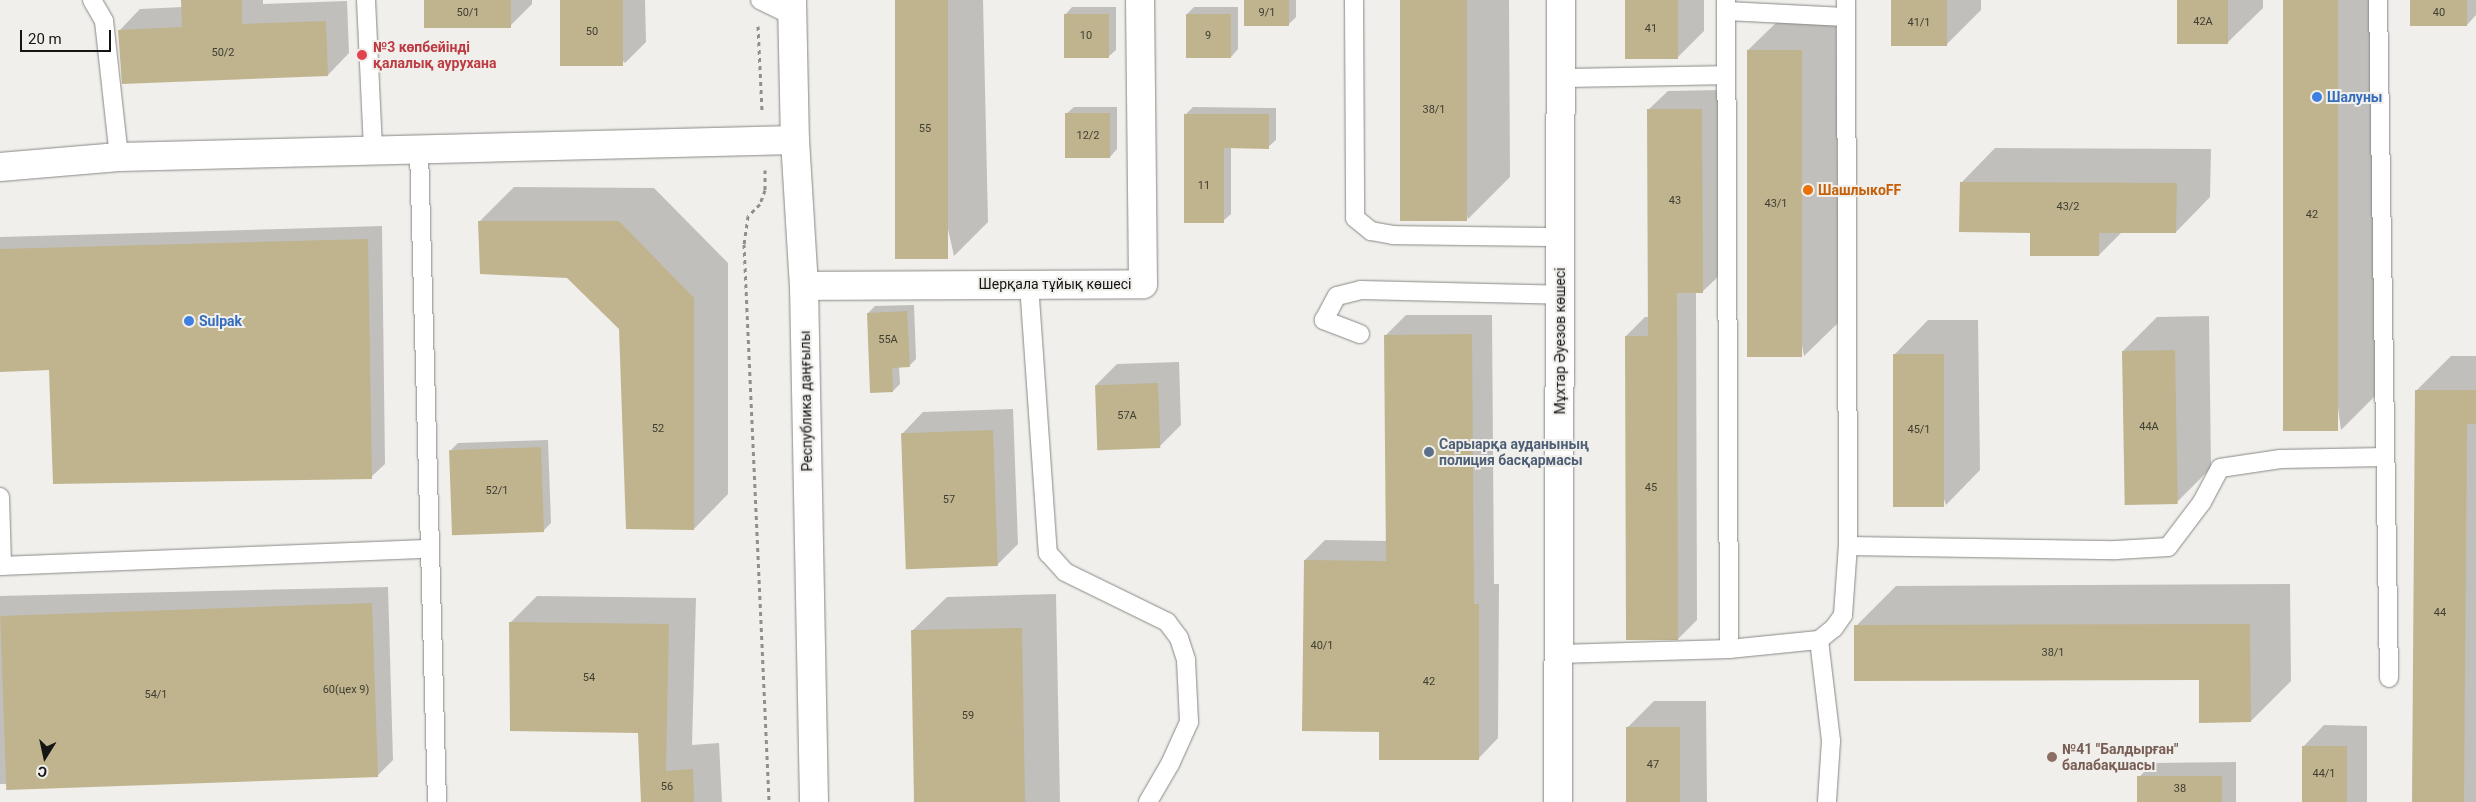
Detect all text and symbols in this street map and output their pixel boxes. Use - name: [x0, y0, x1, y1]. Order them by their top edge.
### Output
- house number: 50/1: [456, 6, 480, 20]
- house number: 9/1: [1259, 6, 1275, 20]
- house number: 40: [2433, 6, 2445, 20]
- house number: 42А: [2193, 15, 2213, 29]
- house number: 41/1: [1907, 16, 1931, 30]
- scale bar: [22, 20, 114, 52]
- house number: 41: [1645, 22, 1657, 36]
- house number: 50: [586, 25, 598, 39]
- house number: 10: [1080, 29, 1092, 43]
- house number: 9: [1205, 29, 1211, 43]
- text: 20 m: [28, 30, 62, 48]
- place label: №3 көпбейінді қалалық аурухана: [373, 39, 496, 72]
- house number: 50/2: [211, 46, 235, 60]
- marker: №3 көпбейінді қалалық аурухана: [355, 48, 369, 62]
- place label: Шалуны: [2327, 89, 2382, 105]
- marker: Шалуны: [2311, 91, 2323, 103]
- house number: 38/1: [1422, 103, 1446, 117]
- house number: 55: [919, 122, 931, 136]
- house number: 12/2: [1076, 129, 1100, 143]
- house number: 11: [1198, 179, 1210, 193]
- place label: ШашлыкoFF: [1818, 182, 1901, 198]
- marker: ШашлыкoFF: [1802, 184, 1814, 196]
- house number: 43: [1669, 194, 1681, 208]
- house number: 43/1: [1764, 197, 1788, 211]
- house number: 43/2: [2056, 200, 2080, 214]
- house number: 42: [2306, 208, 2318, 222]
- street label: Мұхтар Әуезов көшесі: [1552, 268, 1568, 414]
- street label: Шерқала тұйық көшесі: [979, 276, 1131, 292]
- place label: Sulpak: [199, 313, 242, 329]
- marker: Sulpak: [183, 315, 195, 327]
- street label: Республика даңғылы: [796, 330, 816, 472]
- house number: 55А: [878, 333, 898, 347]
- house number: 57А: [1117, 409, 1137, 423]
- house number: 44А: [2139, 420, 2159, 434]
- house number: 52: [652, 422, 664, 436]
- house number: 45/1: [1907, 423, 1931, 437]
- place label: Сарыарқа ауданының полиция басқармасы: [1439, 436, 1589, 468]
- marker: Сарыарқа ауданының полиция басқармасы: [1423, 446, 1435, 458]
- house number: 45: [1645, 481, 1657, 495]
- house number: 52/1: [485, 484, 509, 498]
- house number: 57: [943, 493, 955, 507]
- house number: 44: [2434, 606, 2446, 620]
- house number: 40/1: [1310, 639, 1334, 653]
- house number: 38/1: [2041, 646, 2065, 660]
- house number: 54: [583, 671, 595, 685]
- house number: 42: [1423, 675, 1435, 689]
- house number: 60(цех 9): [323, 683, 369, 697]
- house number: 54/1: [144, 688, 168, 702]
- house number: 59: [962, 709, 974, 723]
- north arrow: [20, 732, 70, 782]
- place label: №41 "Балдырған" балабақшасы: [2062, 741, 2178, 774]
- marker: №41 "Балдырған" балабақшасы: [2046, 751, 2058, 763]
- house number: 47: [1647, 758, 1659, 772]
- text: С: [36, 763, 48, 780]
- house number: 44/1: [2312, 767, 2336, 781]
- house number: 56: [661, 780, 673, 794]
- house number: 38: [2174, 782, 2186, 796]

